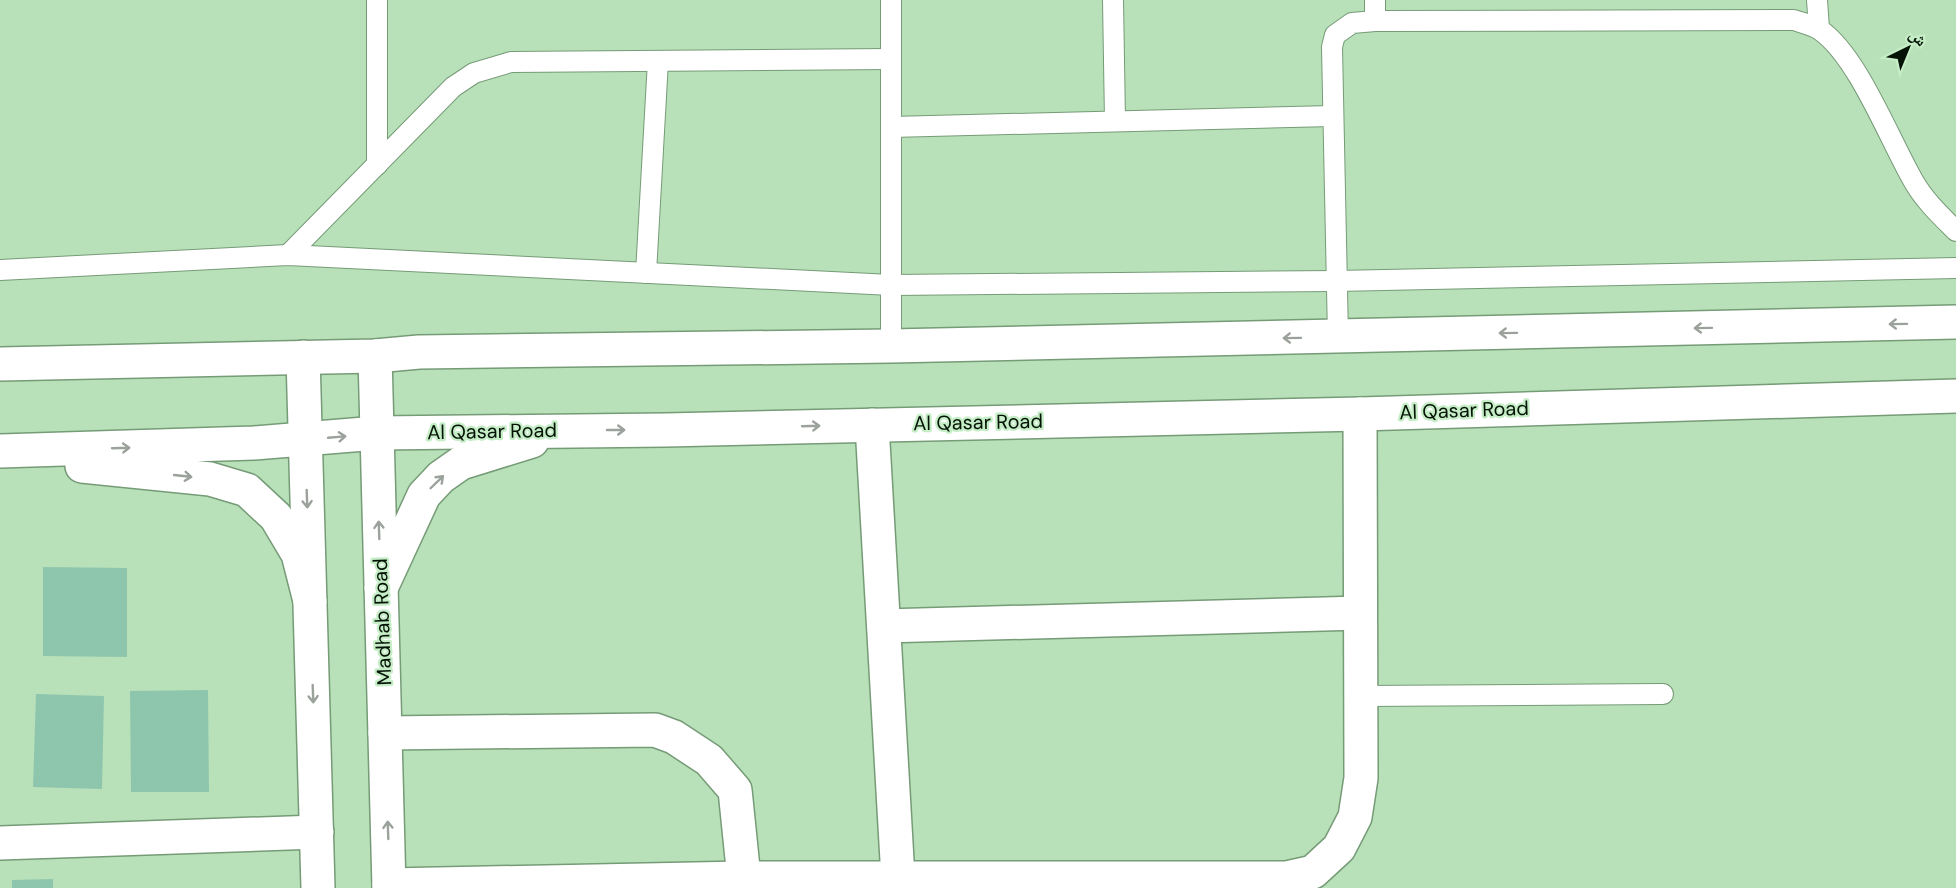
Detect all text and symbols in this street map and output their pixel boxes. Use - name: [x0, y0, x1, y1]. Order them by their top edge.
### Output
- north arrow: [1878, 18, 1938, 78]
- text: ش: [1905, 24, 1931, 51]
- one-way arrow: [1888, 318, 1908, 330]
- one-way arrow: [1693, 323, 1713, 334]
- one-way arrow: [1498, 327, 1518, 339]
- one-way arrow: [1282, 332, 1302, 343]
- street label: Al Qasar Road: [1399, 395, 1529, 425]
- street label: Al Qasar Road: [913, 408, 1043, 436]
- street label: Al Qasar Road: [427, 417, 557, 445]
- one-way arrow: [800, 421, 820, 432]
- one-way arrow: [605, 424, 625, 436]
- one-way arrow: [327, 431, 347, 442]
- one-way arrow: [111, 442, 131, 453]
- one-way arrow: [173, 471, 192, 482]
- one-way arrow: [429, 474, 444, 489]
- one-way arrow: [302, 489, 313, 509]
- one-way arrow: [374, 520, 385, 540]
- street label: Madhab Road: [367, 558, 397, 686]
- one-way arrow: [307, 684, 318, 704]
- one-way arrow: [382, 820, 393, 840]

